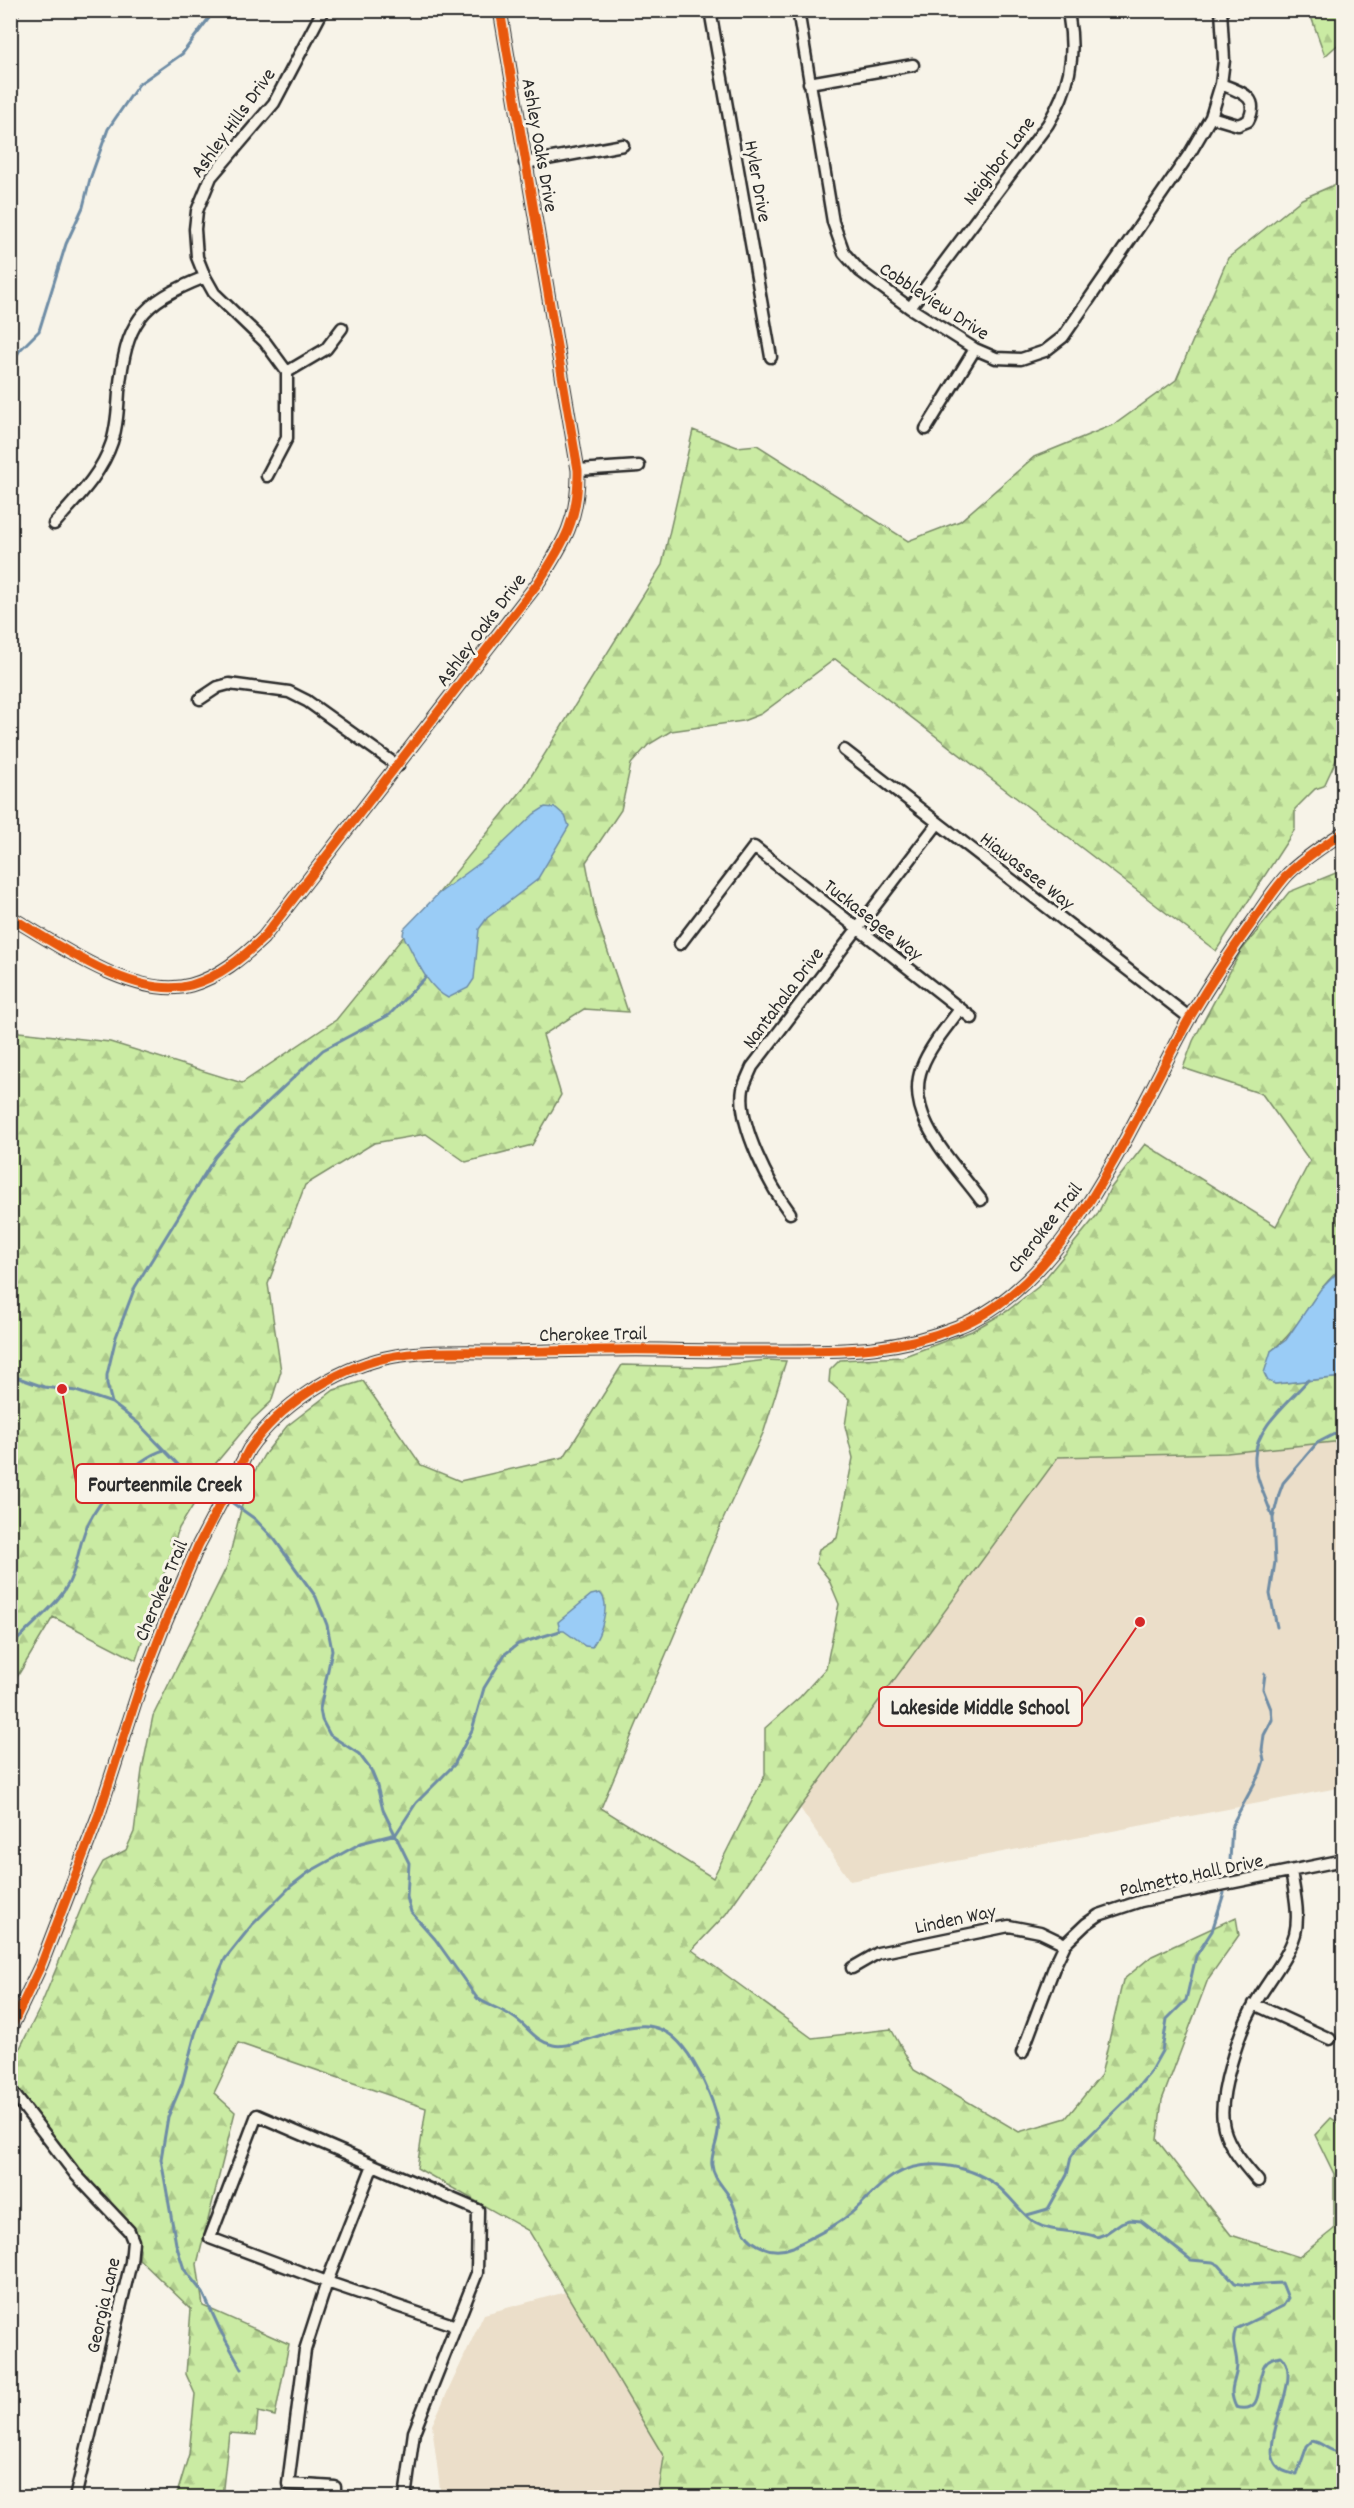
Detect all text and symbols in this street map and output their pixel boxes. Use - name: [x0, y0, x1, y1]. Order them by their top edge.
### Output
- street label: Ashley Hills Drive: [185, 63, 284, 184]
- street label: Ashley Oaks Drive: [513, 76, 564, 215]
- street label: Neighbor Lane: [957, 111, 1043, 212]
- street label: Hyler Drive: [735, 138, 777, 225]
- street label: Cobbleview Drive: [873, 256, 994, 349]
- street label: Ashley Oaks Drive: [430, 568, 534, 693]
- street label: Hiawassee Way: [973, 826, 1080, 919]
- street label: Tuckasegee Way: [816, 874, 929, 970]
- street label: Nantahala Drive: [737, 942, 832, 1056]
- street label: Cherokee Trail: [1002, 1178, 1091, 1280]
- street label: Cherokee Trail: [539, 1321, 647, 1351]
- callout: Fourteenmile Creek: [76, 1464, 254, 1503]
- text: Fourteenmile Creek: [88, 1472, 242, 1502]
- street label: Cherokee Trail: [129, 1536, 197, 1646]
- callout: Lakeside Middle School: [879, 1687, 1082, 1726]
- text: Lakeside Middle School: [891, 1695, 1070, 1725]
- street label: Palmetto Hall Drive: [1117, 1848, 1266, 1906]
- street label: Linden Way: [913, 1899, 1000, 1943]
- street label: Georgia Lane: [80, 2255, 130, 2356]

